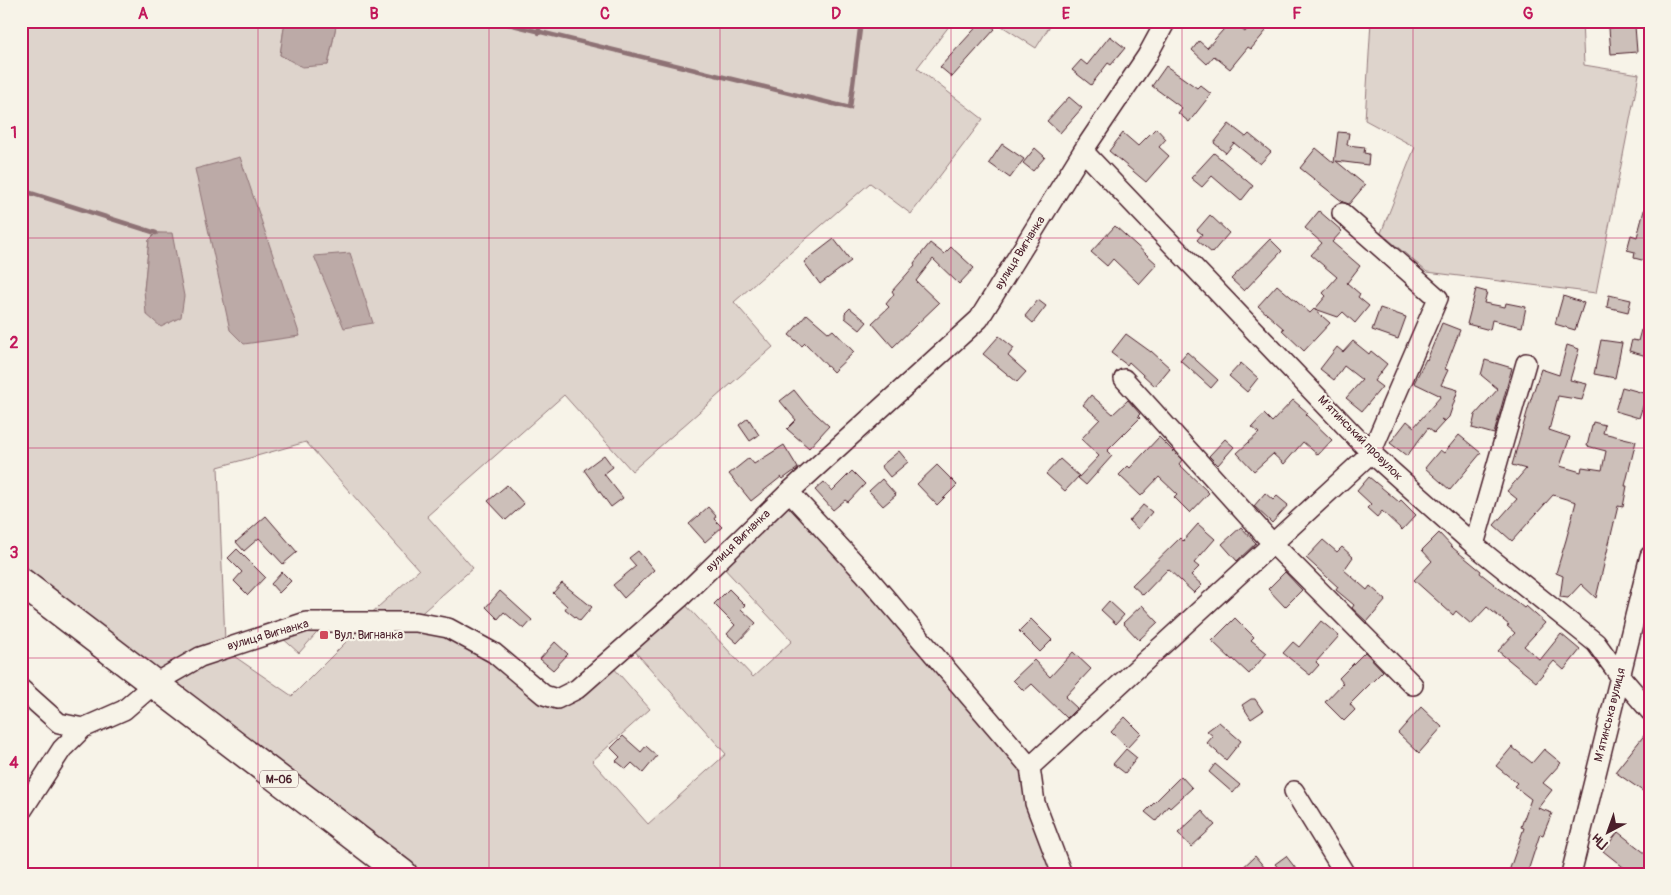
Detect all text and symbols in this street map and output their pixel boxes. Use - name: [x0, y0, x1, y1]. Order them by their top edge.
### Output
- text: A: [138, 4, 149, 24]
- text: B: [369, 4, 379, 24]
- text: C: [600, 4, 610, 24]
- text: D: [831, 4, 841, 24]
- text: E: [1062, 4, 1071, 24]
- text: F: [1292, 4, 1302, 24]
- text: G: [1523, 4, 1534, 24]
- text: 1: [11, 123, 17, 143]
- street label: вулиця Вигнанка: [991, 213, 1049, 293]
- text: 2: [10, 333, 19, 353]
- street label: Мʼятинський провулок: [1314, 392, 1406, 484]
- street label: вулиця Вигнанка: [703, 506, 774, 576]
- text: 3: [10, 543, 19, 563]
- street label: вулиця Вигнанка: [226, 616, 311, 654]
- place label: Вул. Вигнанка: [334, 628, 403, 643]
- marker: Вул. Вигнанка: [318, 629, 330, 641]
- street label: Мʼятинська вулиця: [1591, 666, 1629, 764]
- text: 4: [9, 753, 19, 773]
- road number: М-06: [260, 771, 298, 788]
- north arrow: [1584, 808, 1634, 858]
- text: Пн: [1588, 830, 1611, 853]

